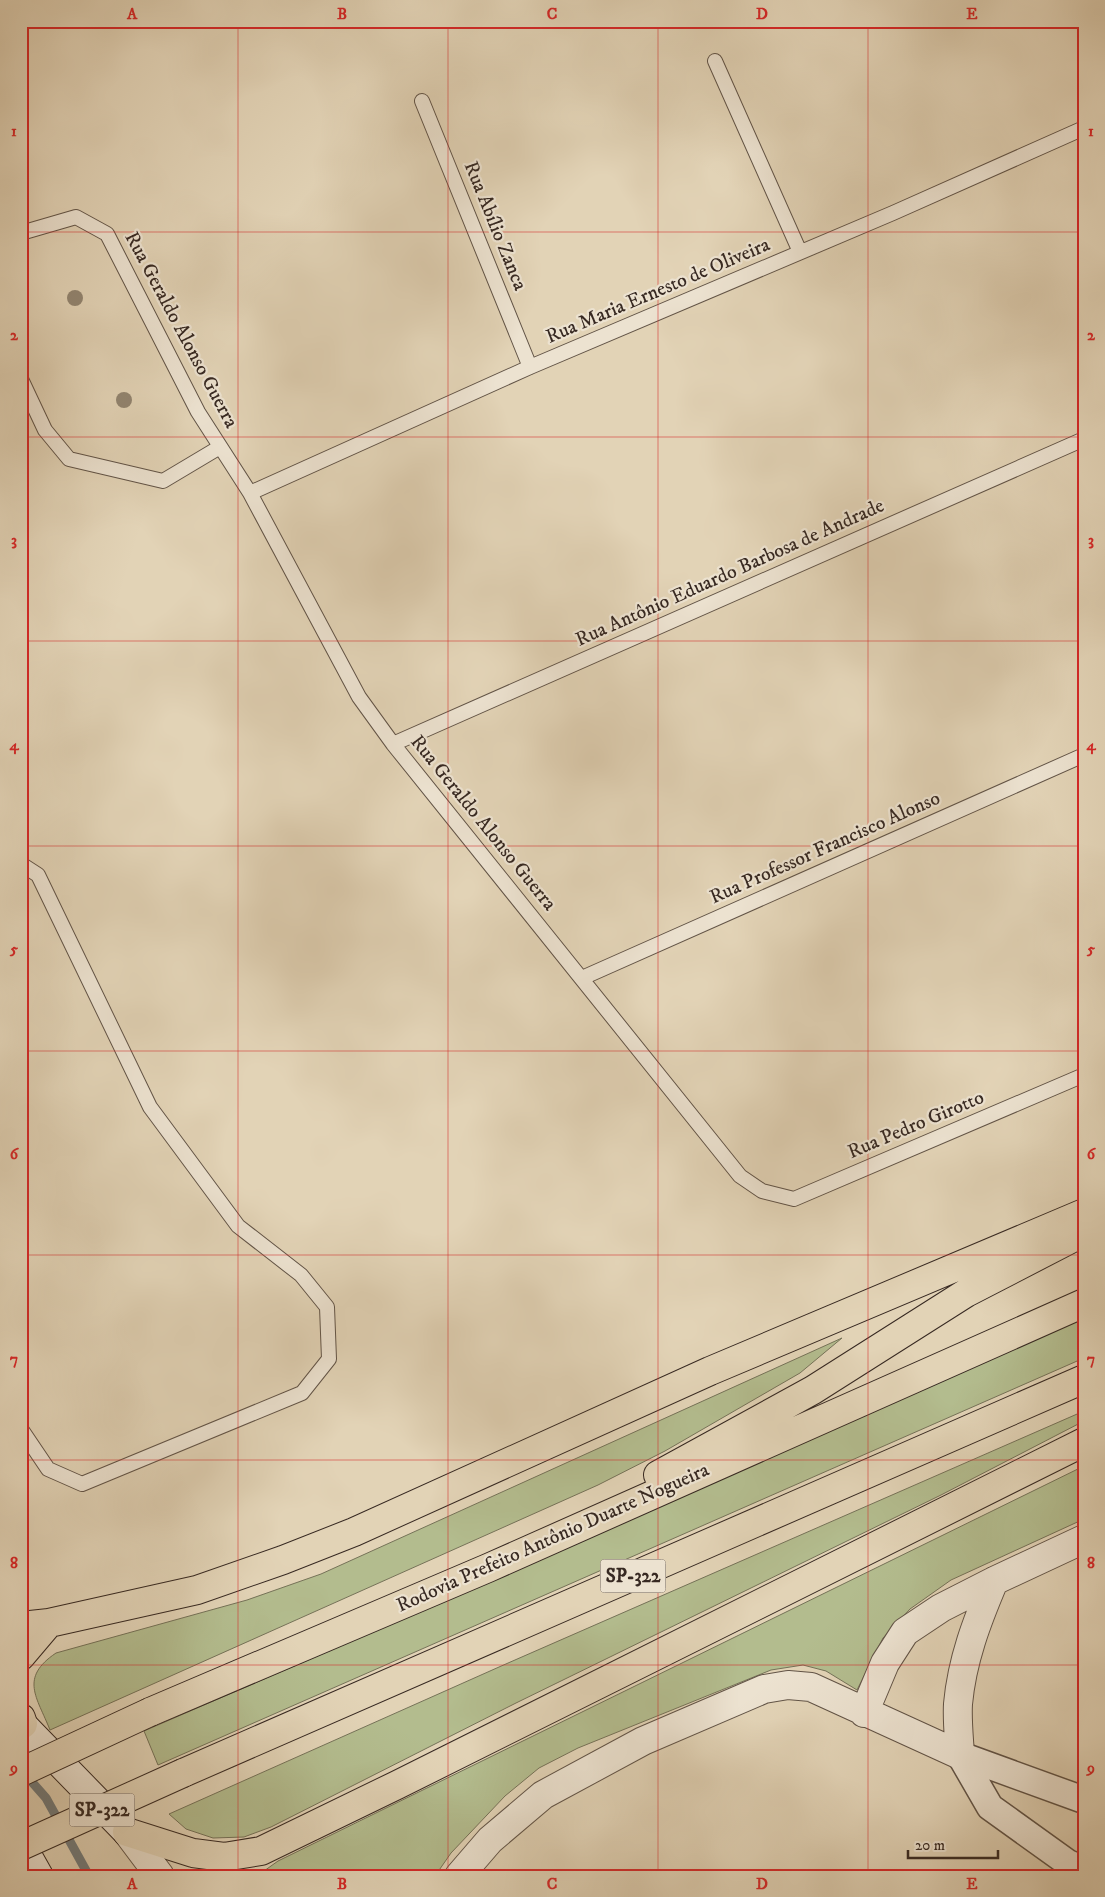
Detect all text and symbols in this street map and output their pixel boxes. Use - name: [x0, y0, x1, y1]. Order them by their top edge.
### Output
- text: A: [126, 4, 138, 24]
- text: B: [337, 4, 347, 24]
- text: C: [547, 4, 557, 24]
- text: D: [756, 4, 768, 24]
- text: E: [966, 4, 978, 24]
- text: 1: [11, 121, 17, 141]
- text: 1: [1088, 121, 1094, 141]
- street label: Rua Abílio Zanca: [458, 158, 532, 295]
- street label: Rua Geraldo Alonso Guerra: [119, 228, 244, 433]
- street label: Rua Maria Ernesto de Oliveira: [542, 232, 774, 350]
- text: 2: [10, 325, 19, 345]
- text: 2: [1087, 325, 1096, 345]
- street label: Rua Antônio Eduardo Barbosa de Andrade: [572, 493, 888, 653]
- text: 3: [11, 530, 17, 550]
- text: 3: [1088, 530, 1094, 550]
- street label: Rua Geraldo Alonso Guerra: [404, 730, 562, 916]
- text: 4: [8, 735, 19, 755]
- text: 4: [1085, 735, 1096, 755]
- street label: Rua Professor Francisco Alonso: [706, 786, 944, 910]
- text: 5: [9, 939, 18, 959]
- text: 5: [1086, 939, 1095, 959]
- street label: Rua Pedro Girotto: [844, 1085, 988, 1165]
- text: 6: [10, 1144, 20, 1164]
- text: 6: [1087, 1144, 1097, 1164]
- text: 7: [10, 1349, 18, 1369]
- text: 7: [1087, 1349, 1095, 1369]
- street label: Rodovia Prefeito Antônio Duarte Nogueira: [393, 1457, 714, 1618]
- text: 8: [10, 1553, 18, 1573]
- text: 8: [1087, 1553, 1095, 1573]
- road number: SP-322: [600, 1560, 666, 1592]
- text: 9: [9, 1758, 18, 1778]
- text: 9: [1086, 1758, 1095, 1778]
- road number: SP-322: [70, 1794, 134, 1826]
- scale bar: [908, 1827, 998, 1859]
- text: 20 m: [915, 1836, 945, 1855]
- text: A: [126, 1874, 138, 1894]
- text: B: [337, 1874, 347, 1894]
- text: C: [547, 1874, 557, 1894]
- text: D: [756, 1874, 768, 1894]
- text: E: [966, 1874, 978, 1894]

